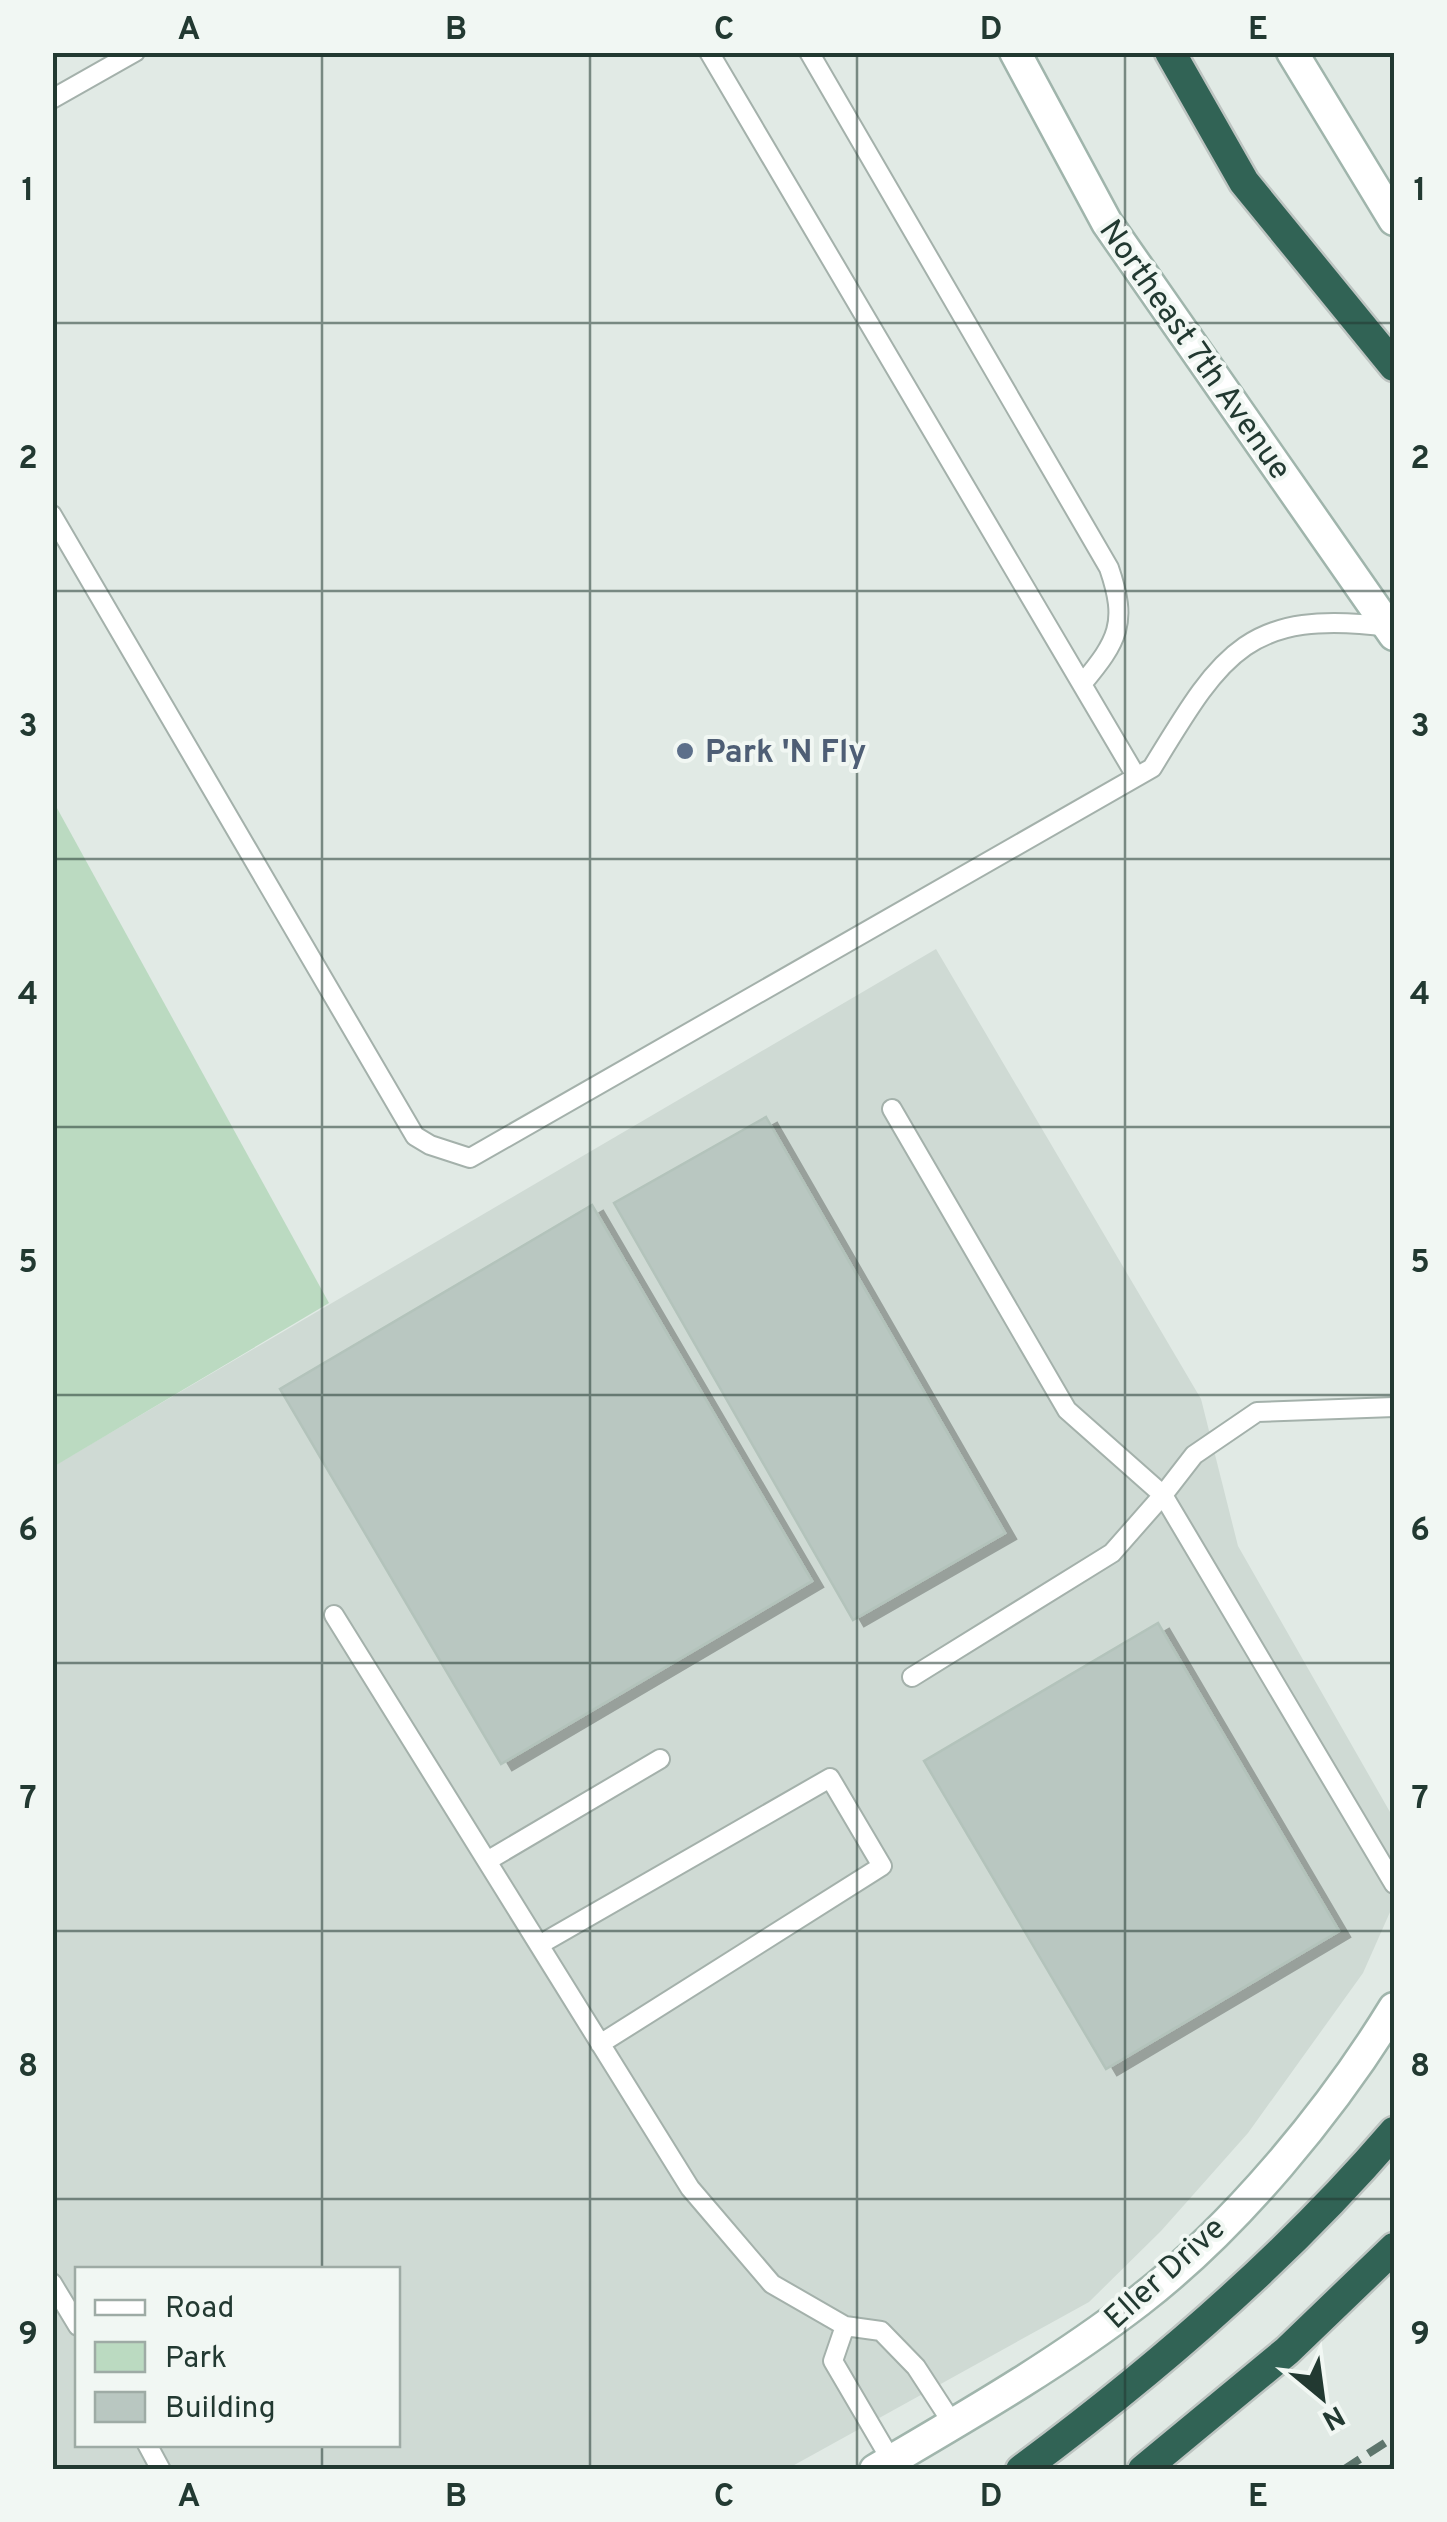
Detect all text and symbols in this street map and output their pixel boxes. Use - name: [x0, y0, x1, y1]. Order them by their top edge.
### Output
- text: A: [178, 11, 200, 51]
- text: B: [445, 11, 467, 51]
- text: C: [714, 11, 734, 51]
- text: D: [980, 11, 1002, 51]
- text: E: [1248, 11, 1268, 51]
- text: 1: [22, 172, 34, 212]
- text: 1: [1414, 172, 1426, 212]
- street label: Northeast 7th Avenue: [1089, 213, 1298, 489]
- text: 2: [18, 440, 38, 480]
- text: 2: [1410, 440, 1430, 480]
- text: 3: [18, 708, 38, 748]
- text: 3: [1410, 708, 1430, 748]
- place label: Park 'N Fly: [705, 734, 866, 774]
- marker: Park 'N Fly: [674, 740, 696, 762]
- text: 4: [18, 976, 38, 1016]
- text: 4: [1410, 976, 1430, 1016]
- text: 5: [18, 1244, 38, 1284]
- text: 5: [1410, 1244, 1430, 1284]
- text: 6: [18, 1512, 38, 1552]
- text: 6: [1410, 1512, 1430, 1552]
- text: 7: [19, 1780, 37, 1820]
- text: 7: [1411, 1780, 1429, 1820]
- text: 8: [18, 2048, 38, 2088]
- text: 8: [1410, 2048, 1430, 2088]
- street label: Eller Drive: [1097, 2209, 1235, 2339]
- legend: [75, 2267, 400, 2447]
- text: Road: [165, 2291, 234, 2328]
- text: 9: [18, 2316, 38, 2356]
- text: 9: [1410, 2316, 1430, 2356]
- text: Park: [165, 2341, 227, 2378]
- north arrow: [1272, 2347, 1372, 2447]
- text: Building: [165, 2391, 276, 2428]
- text: N: [1315, 2396, 1350, 2437]
- text: A: [178, 2478, 200, 2518]
- text: B: [445, 2478, 467, 2518]
- text: C: [714, 2478, 734, 2518]
- text: D: [980, 2478, 1002, 2518]
- text: E: [1248, 2478, 1268, 2518]

